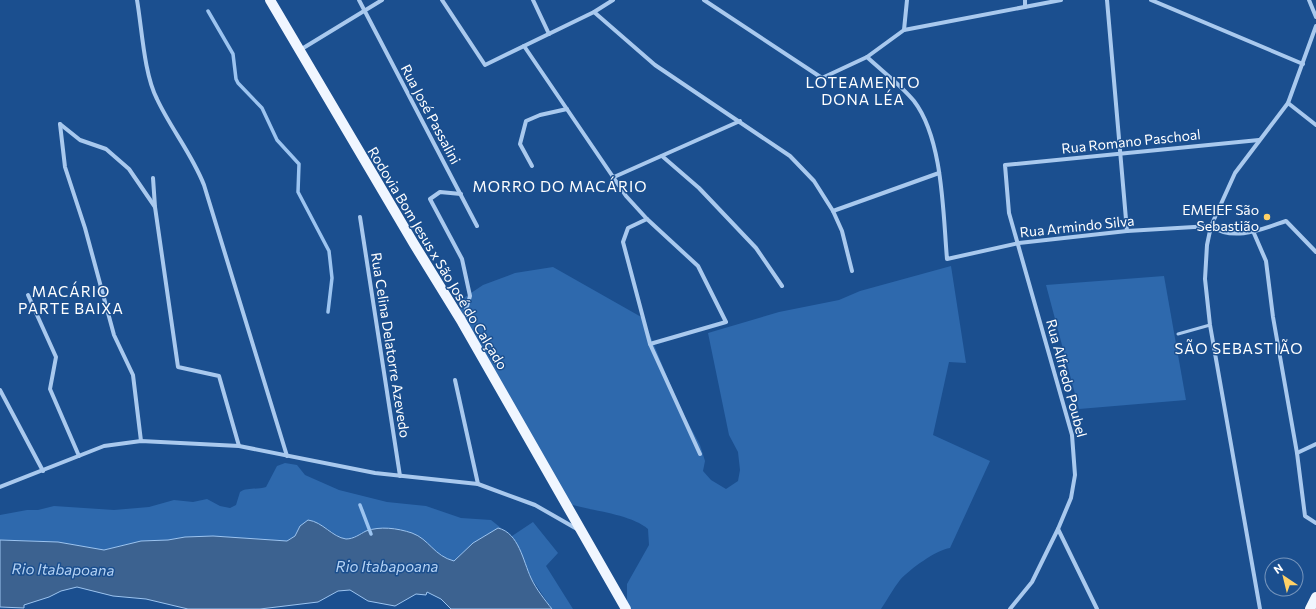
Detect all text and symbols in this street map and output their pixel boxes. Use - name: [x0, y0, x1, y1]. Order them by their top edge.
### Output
- street label: Rua José Passalini: [397, 61, 465, 167]
- district label: LOTEAMENTO DONA LÉA: [806, 73, 920, 108]
- street label: Rua Romano Paschoal: [1061, 125, 1201, 157]
- street label: Rodovia Bom Jesus x São José do Calçado: [365, 143, 511, 373]
- district label: MORRO DO MACÁRIO: [473, 176, 647, 195]
- place label: EMEIEF São Sebastião: [1182, 201, 1259, 234]
- street label: Rua Armindo Silva: [1019, 212, 1135, 240]
- marker: EMEIEF São Sebastião: [1262, 212, 1272, 222]
- street label: Rua Celina Delatorre Azevedo: [368, 251, 414, 439]
- district label: MACÁRIO PARTE BAIXA: [18, 281, 124, 317]
- street label: Rua Alfredo Poubel: [1043, 317, 1091, 439]
- district label: SÃO SEBASTIÃO: [1174, 339, 1304, 357]
- water label: Rio Itabapoana: [336, 557, 439, 575]
- north arrow: [1264, 557, 1304, 597]
- water label: Rio Itabapoana: [11, 559, 115, 579]
- text: N: [1271, 561, 1285, 576]

